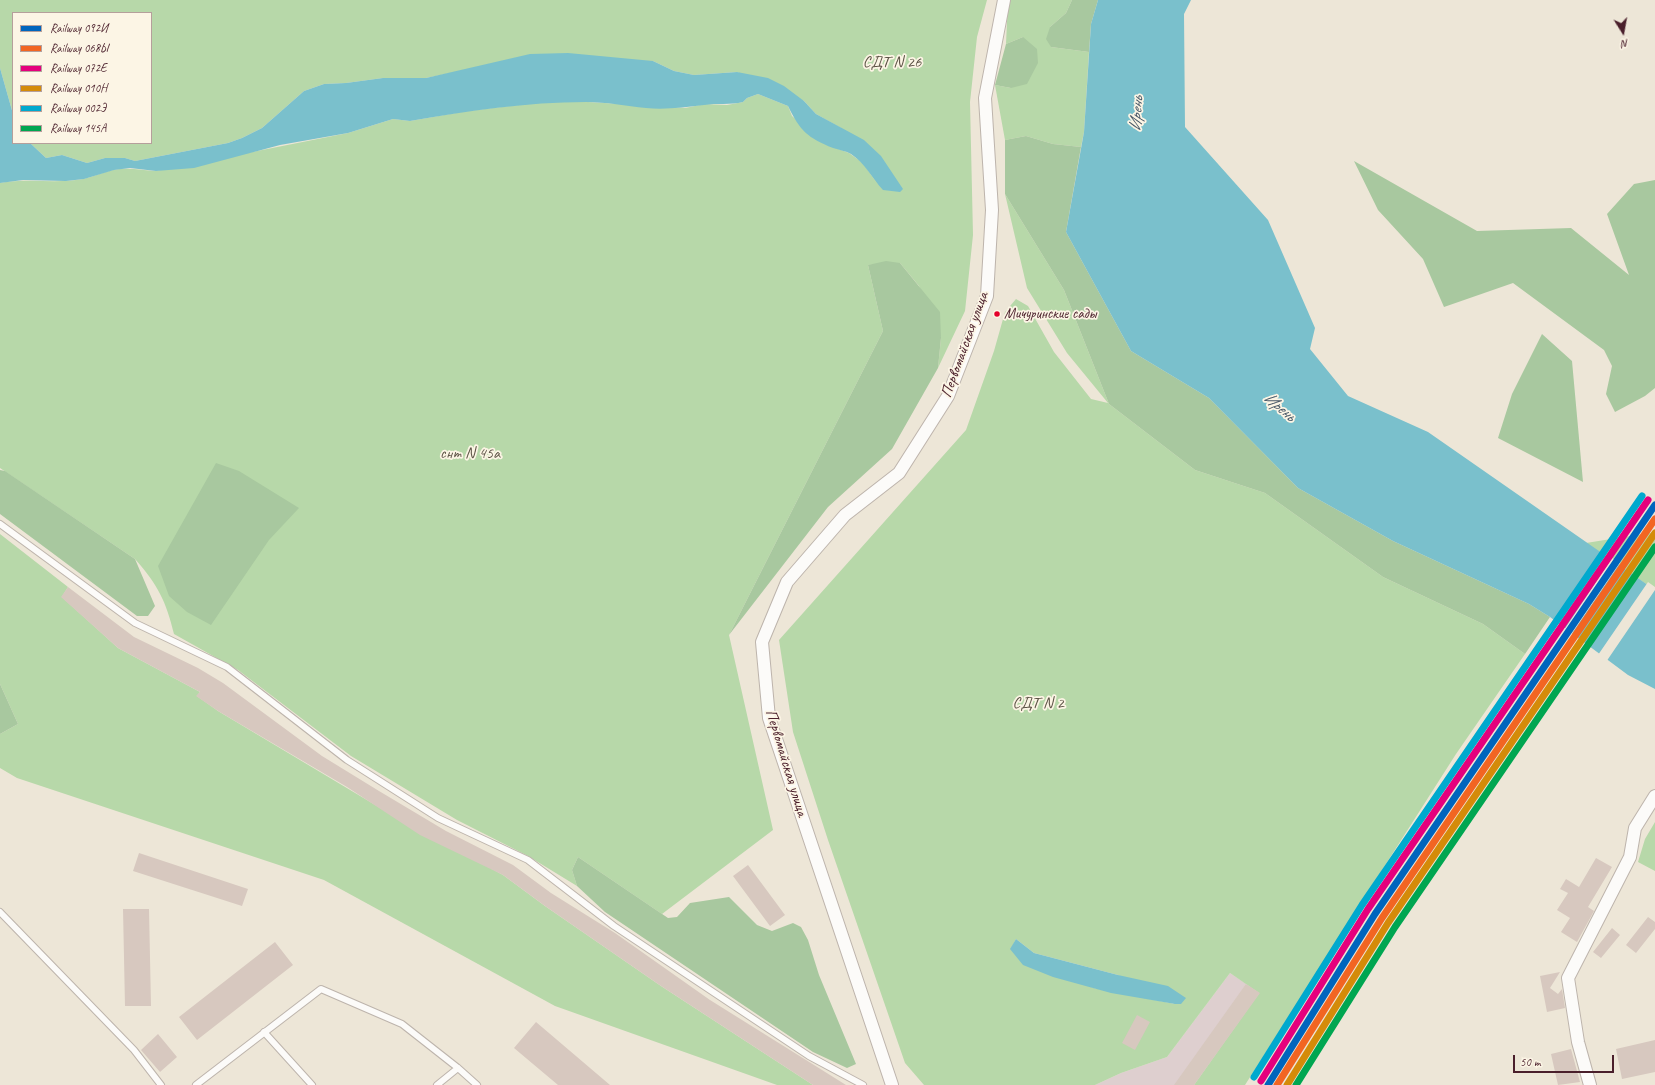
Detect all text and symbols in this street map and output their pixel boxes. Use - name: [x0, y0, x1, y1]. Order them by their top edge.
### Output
- legend: [12, 12, 152, 144]
- north arrow: [1603, 12, 1643, 52]
- text: Railway 092И: [50, 20, 108, 36]
- text: N: [1621, 36, 1630, 51]
- text: Railway 068Ы: [50, 40, 108, 56]
- park label: СДТ N 26: [863, 53, 921, 73]
- text: Railway 072Е: [50, 60, 107, 76]
- text: Railway 010Н: [50, 80, 107, 96]
- water label: Ирень: [1126, 96, 1148, 132]
- text: Railway 002Э: [50, 100, 106, 116]
- text: Railway 145А: [50, 120, 106, 136]
- street label: Первомайская улица: [937, 290, 993, 400]
- place label: Мичуринские сады: [1004, 305, 1096, 323]
- marker: Мичуринские сады: [992, 309, 1002, 319]
- water label: Ирень: [1259, 388, 1299, 426]
- park label: снт N 45а: [440, 444, 500, 464]
- park label: СДТ N 2: [1012, 694, 1064, 714]
- street label: Первомайская улица: [761, 707, 811, 819]
- scale bar: [1515, 1047, 1616, 1073]
- text: 50 m: [1520, 1054, 1540, 1070]

